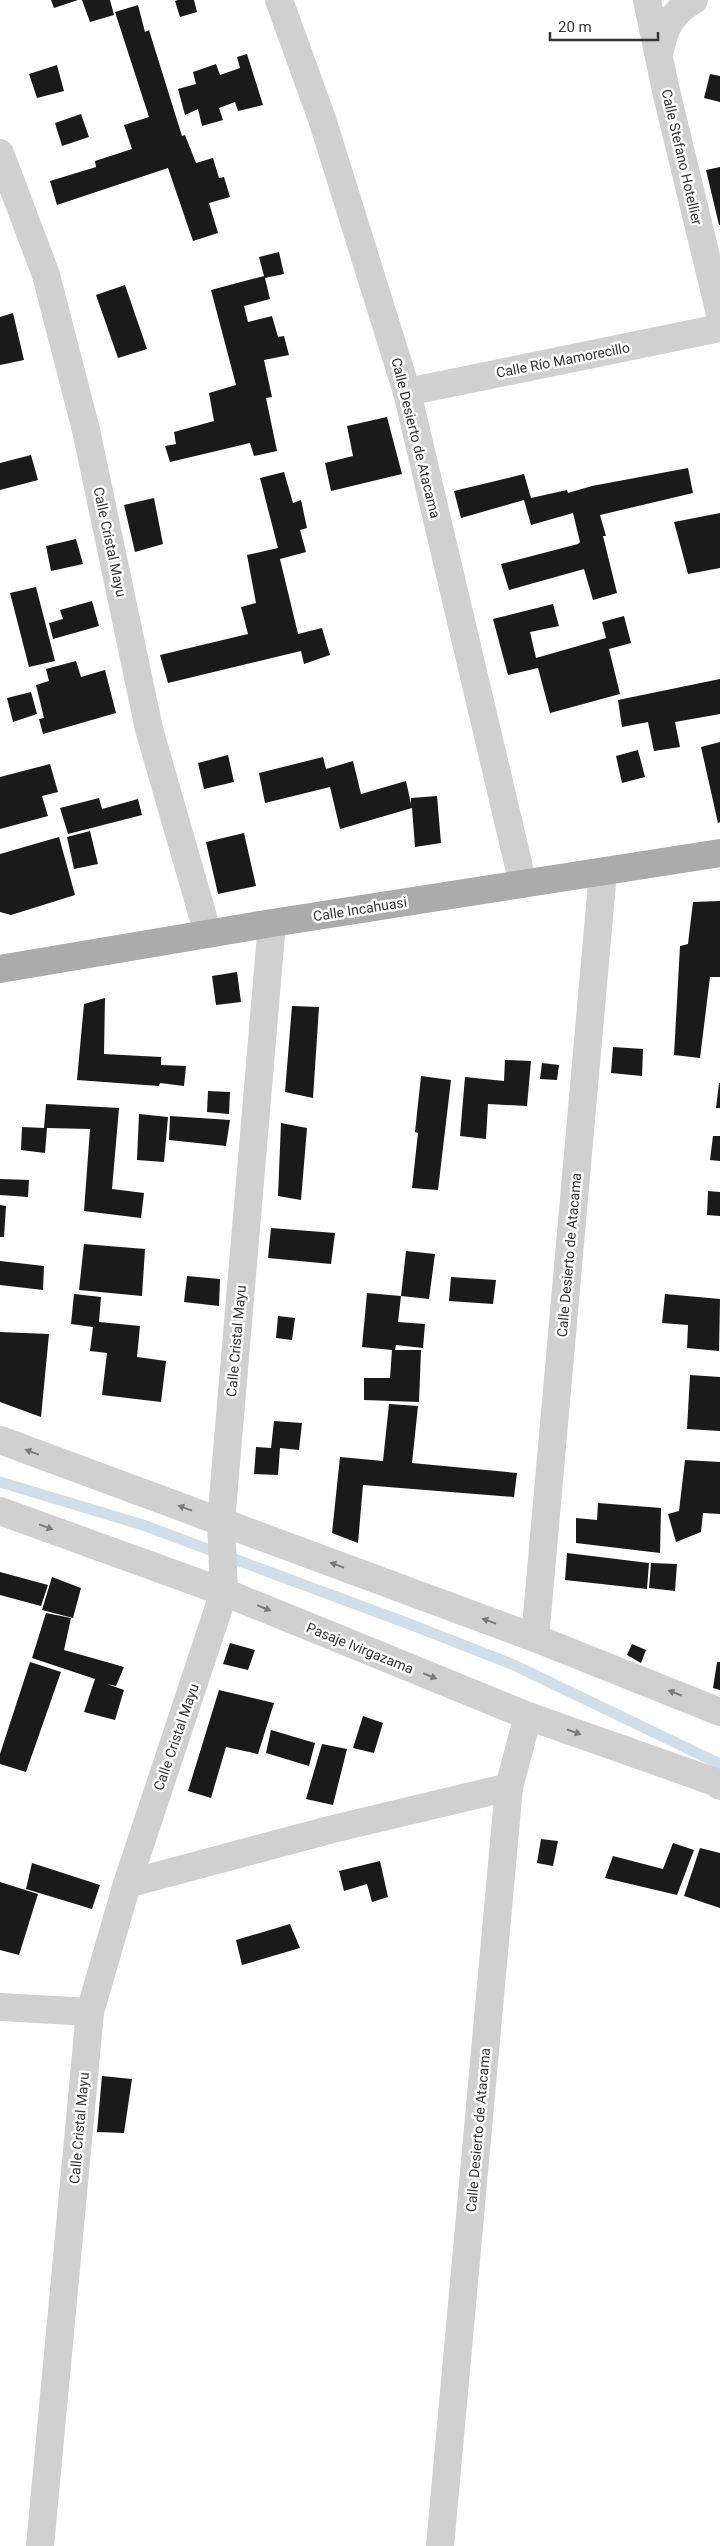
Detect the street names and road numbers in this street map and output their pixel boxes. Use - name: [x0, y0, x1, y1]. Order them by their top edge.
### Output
- street label: Calle Stefano Hotellier: [659, 88, 705, 227]
- street label: Calle Río Mamorecillo: [495, 339, 631, 381]
- street label: Calle Desierto de Atacama: [388, 356, 444, 520]
- street label: Calle Cristal Mayu: [91, 486, 129, 598]
- street label: Calle Incahuasi: [312, 894, 408, 924]
- street label: Calle Desierto de Atacama: [554, 1172, 584, 1338]
- street label: Calle Cristal Mayu: [223, 1284, 249, 1398]
- street label: Pasaje Ivirgazama: [304, 1619, 416, 1677]
- street label: Calle Cristal Mayu: [150, 1681, 202, 1793]
- street label: Calle Desierto de Atacama: [463, 2047, 493, 2213]
- street label: Calle Cristal Mayu: [66, 2071, 92, 2185]

